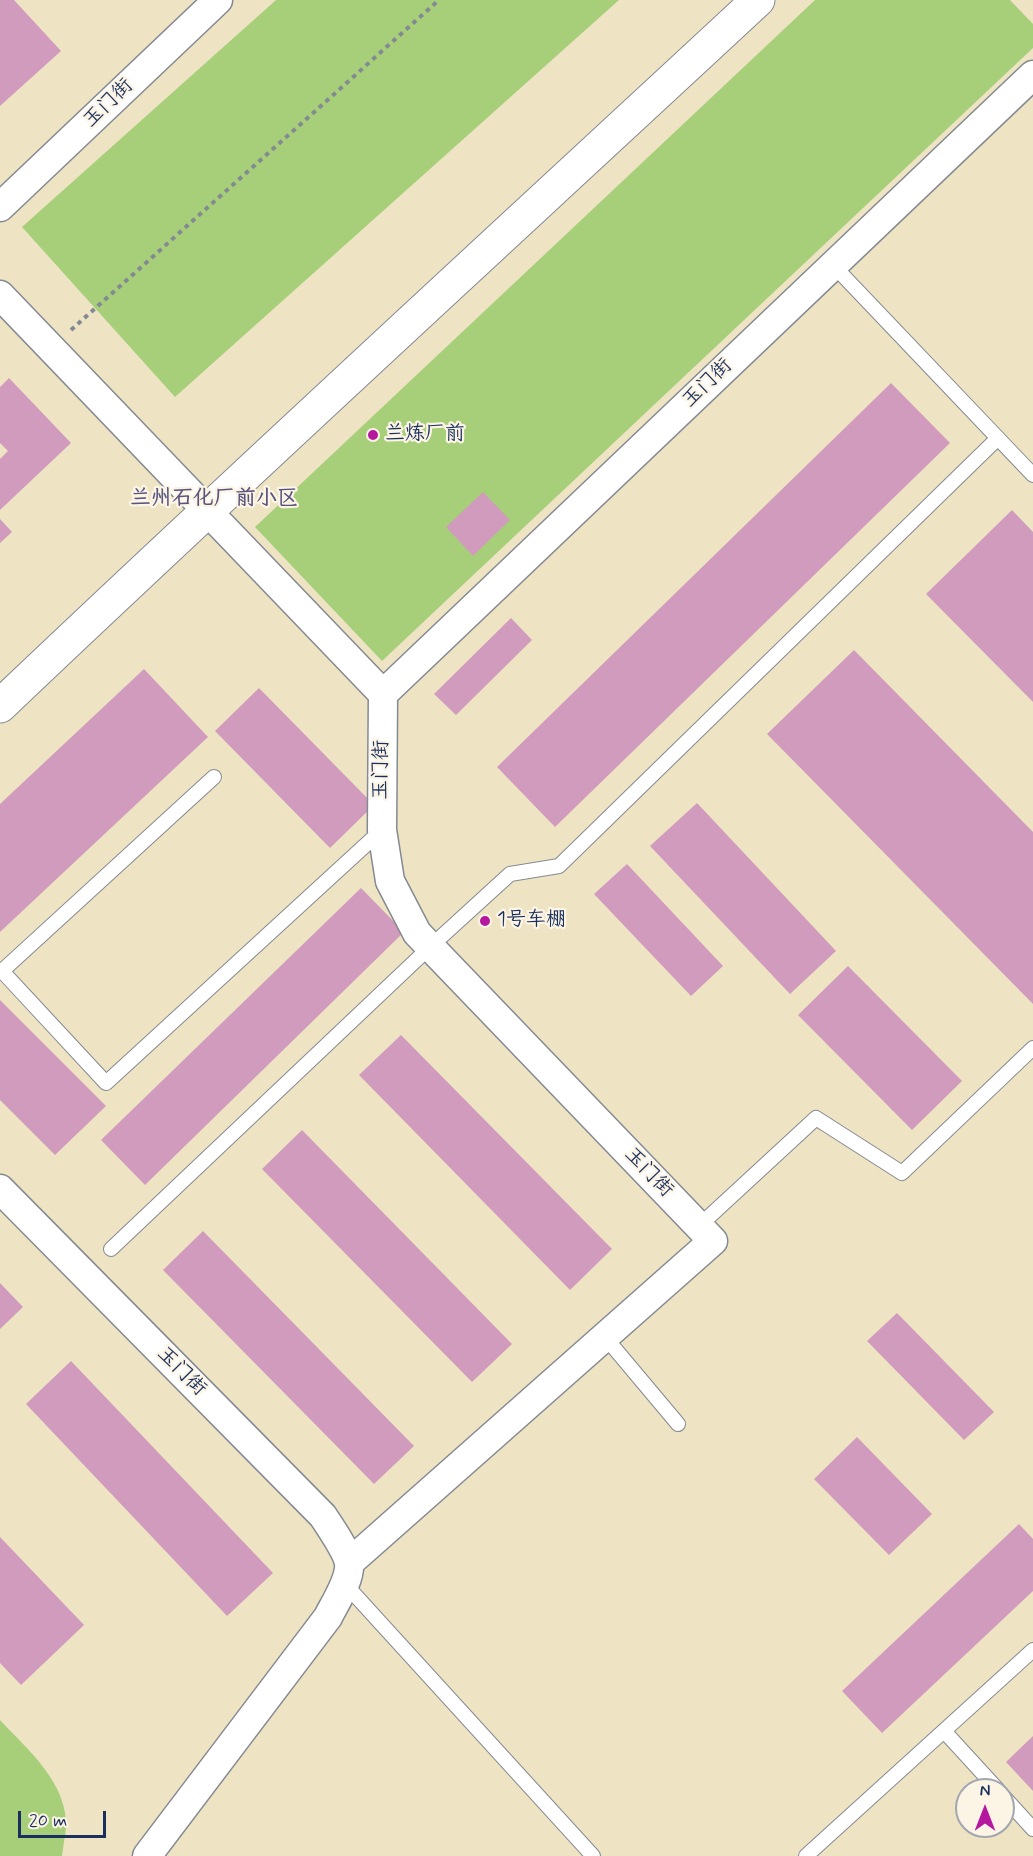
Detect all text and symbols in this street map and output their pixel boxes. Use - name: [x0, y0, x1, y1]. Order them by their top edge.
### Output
- street label: 玉门街: [79, 75, 139, 133]
- street label: 玉门街: [678, 355, 738, 413]
- place label: 兰炼厂前: [385, 423, 465, 447]
- marker: 兰炼厂前: [366, 428, 380, 442]
- district label: 兰州石化厂前小区: [130, 487, 298, 513]
- street label: 玉门街: [369, 740, 395, 800]
- place label: 1号车棚: [497, 909, 566, 933]
- marker: 1号车棚: [478, 914, 492, 928]
- street label: 玉门街: [619, 1143, 677, 1203]
- street label: 玉门街: [151, 1342, 211, 1402]
- north arrow: [955, 1778, 1015, 1838]
- text: N: [980, 1781, 990, 1802]
- scale bar: [21, 1799, 110, 1837]
- text: 20 m: [29, 1809, 67, 1833]

